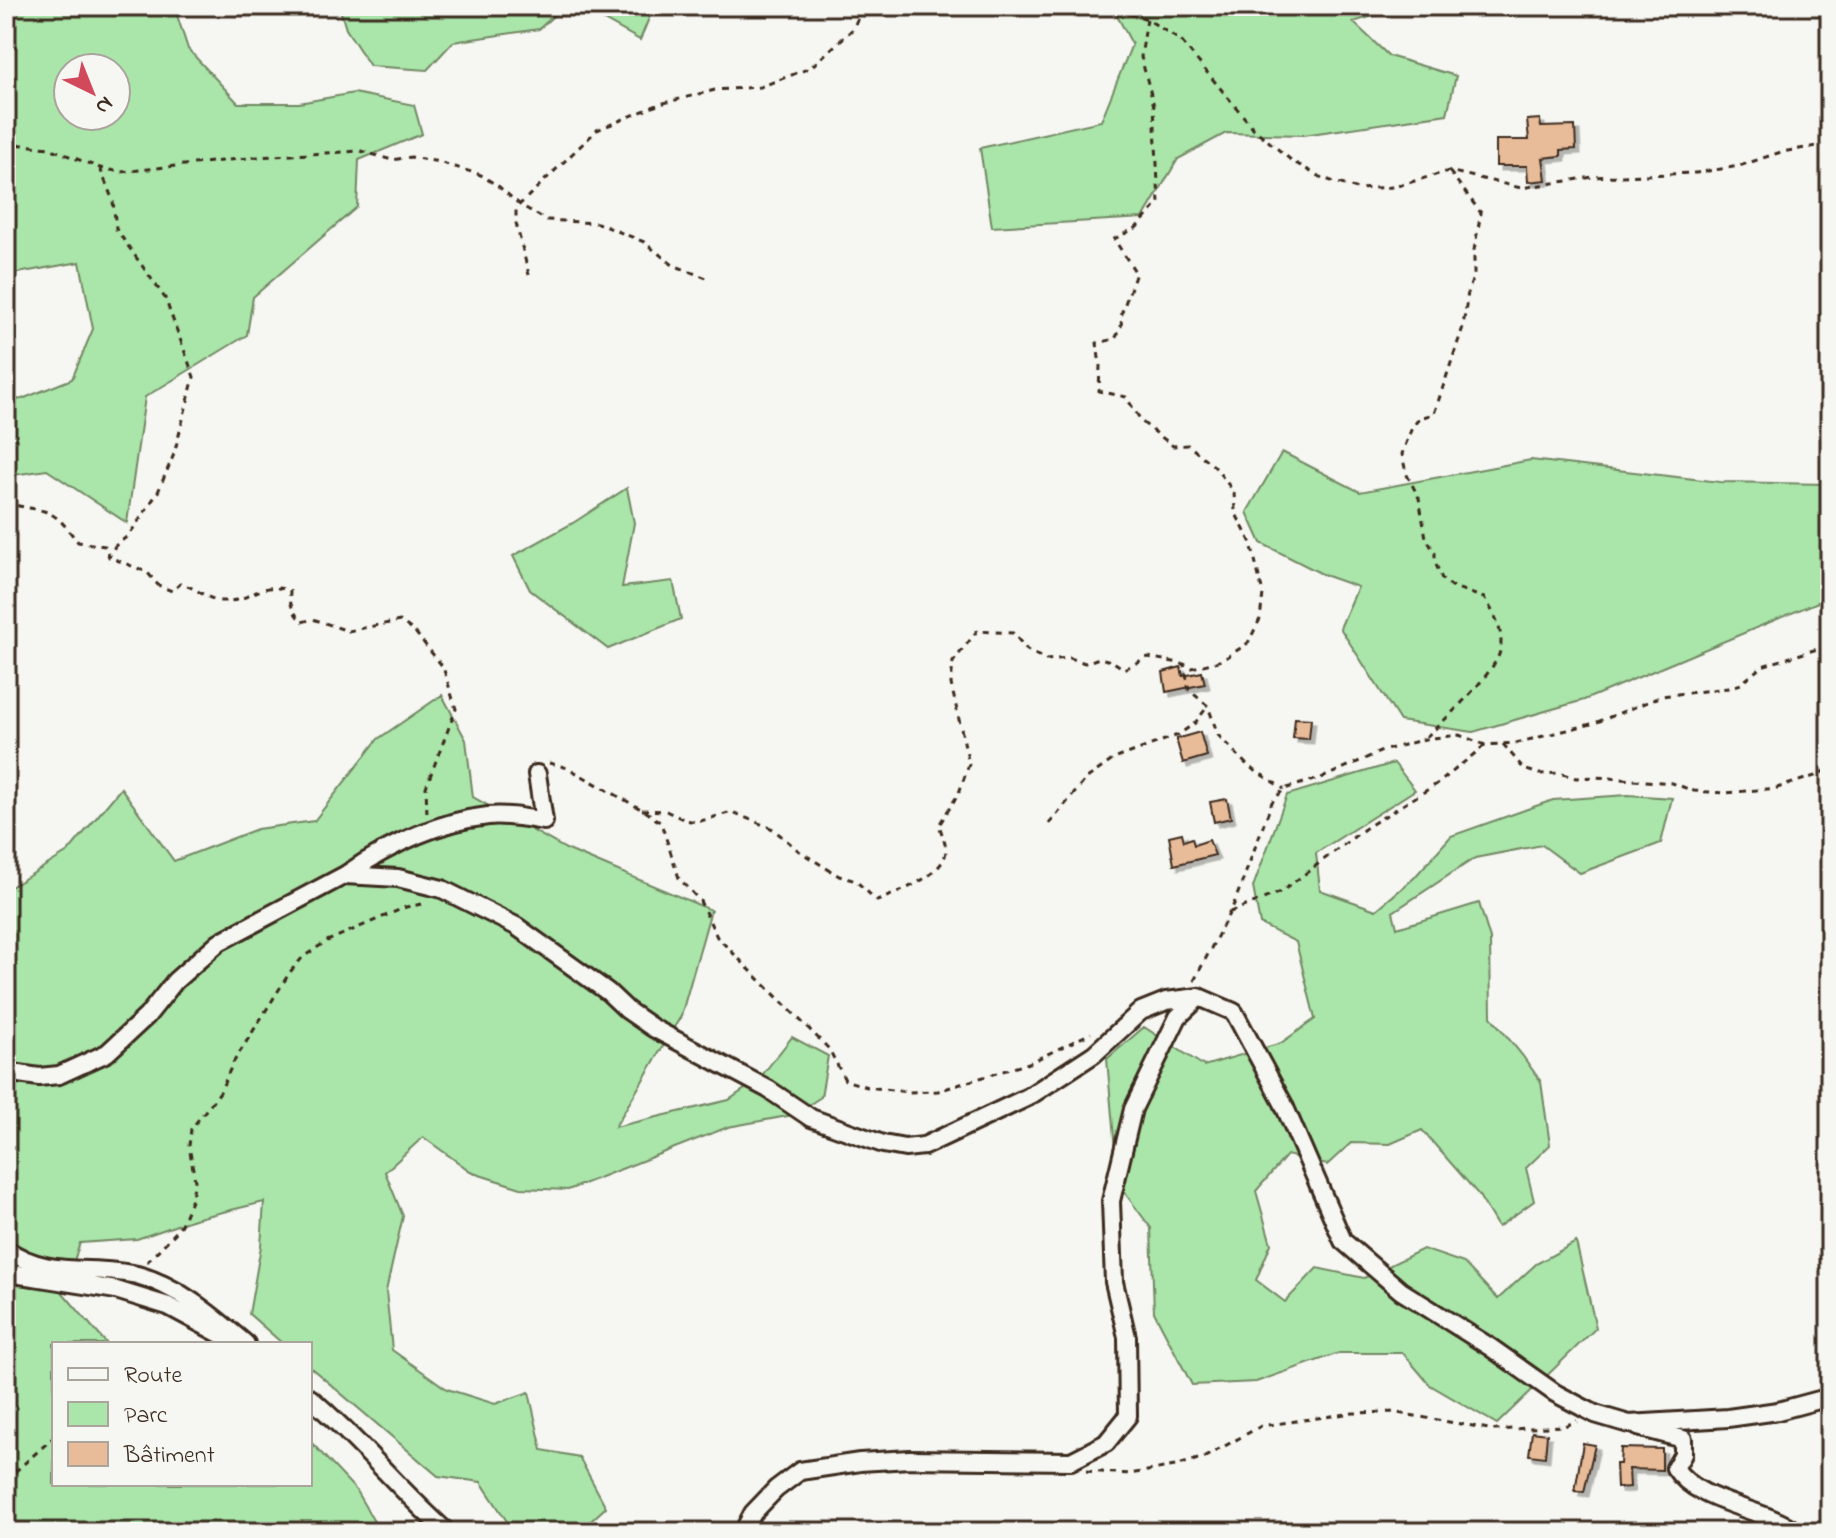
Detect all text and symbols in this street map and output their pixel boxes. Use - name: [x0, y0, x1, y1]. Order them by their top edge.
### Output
- north arrow: [52, 52, 132, 132]
- text: N: [87, 88, 120, 121]
- legend: [52, 1342, 312, 1486]
- text: Route: [124, 1359, 182, 1394]
- text: Parc: [124, 1399, 168, 1434]
- text: Bâtiment: [123, 1439, 215, 1474]

